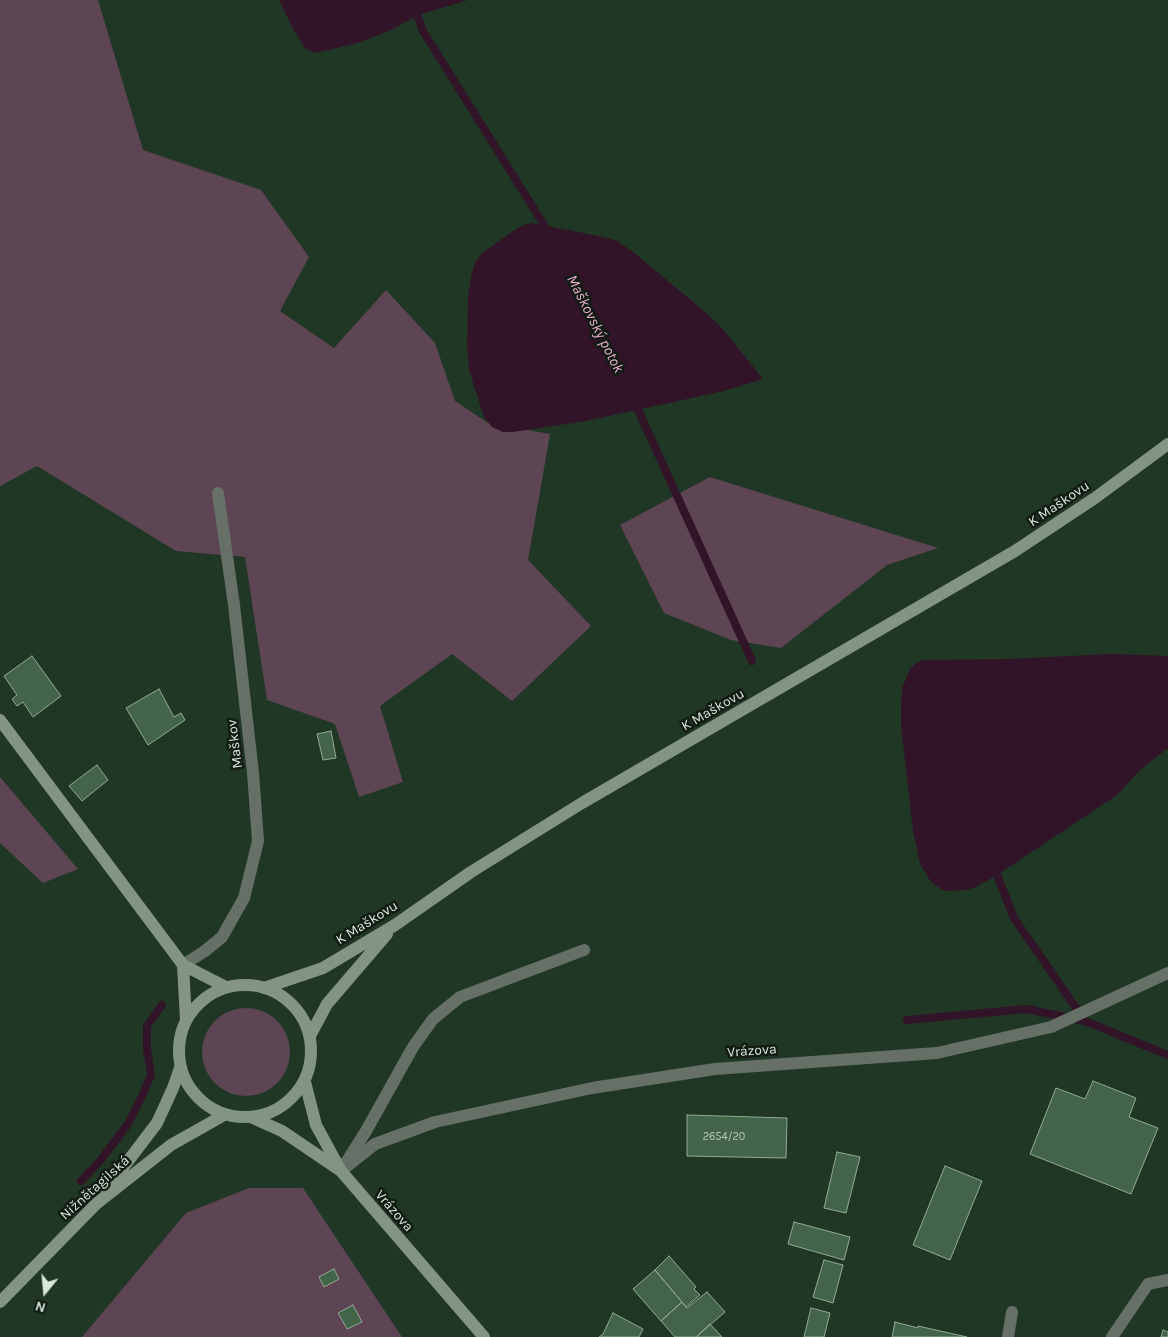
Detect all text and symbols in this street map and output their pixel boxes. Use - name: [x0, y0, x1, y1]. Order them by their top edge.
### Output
- water label: Maškovský potok: [563, 272, 627, 376]
- street label: K Maškovu: [1025, 478, 1093, 530]
- street label: K Maškovu: [679, 685, 747, 735]
- street label: Maškov: [224, 718, 246, 770]
- street label: K Maškovu: [333, 897, 401, 949]
- street label: Vrázova: [727, 1041, 777, 1061]
- house number: 2654/20: [703, 1130, 745, 1144]
- street label: Nižnětagilská: [57, 1152, 133, 1224]
- street label: Vrázova: [371, 1187, 417, 1235]
- north arrow: [20, 1267, 70, 1317]
- text: N: [33, 1297, 48, 1316]

